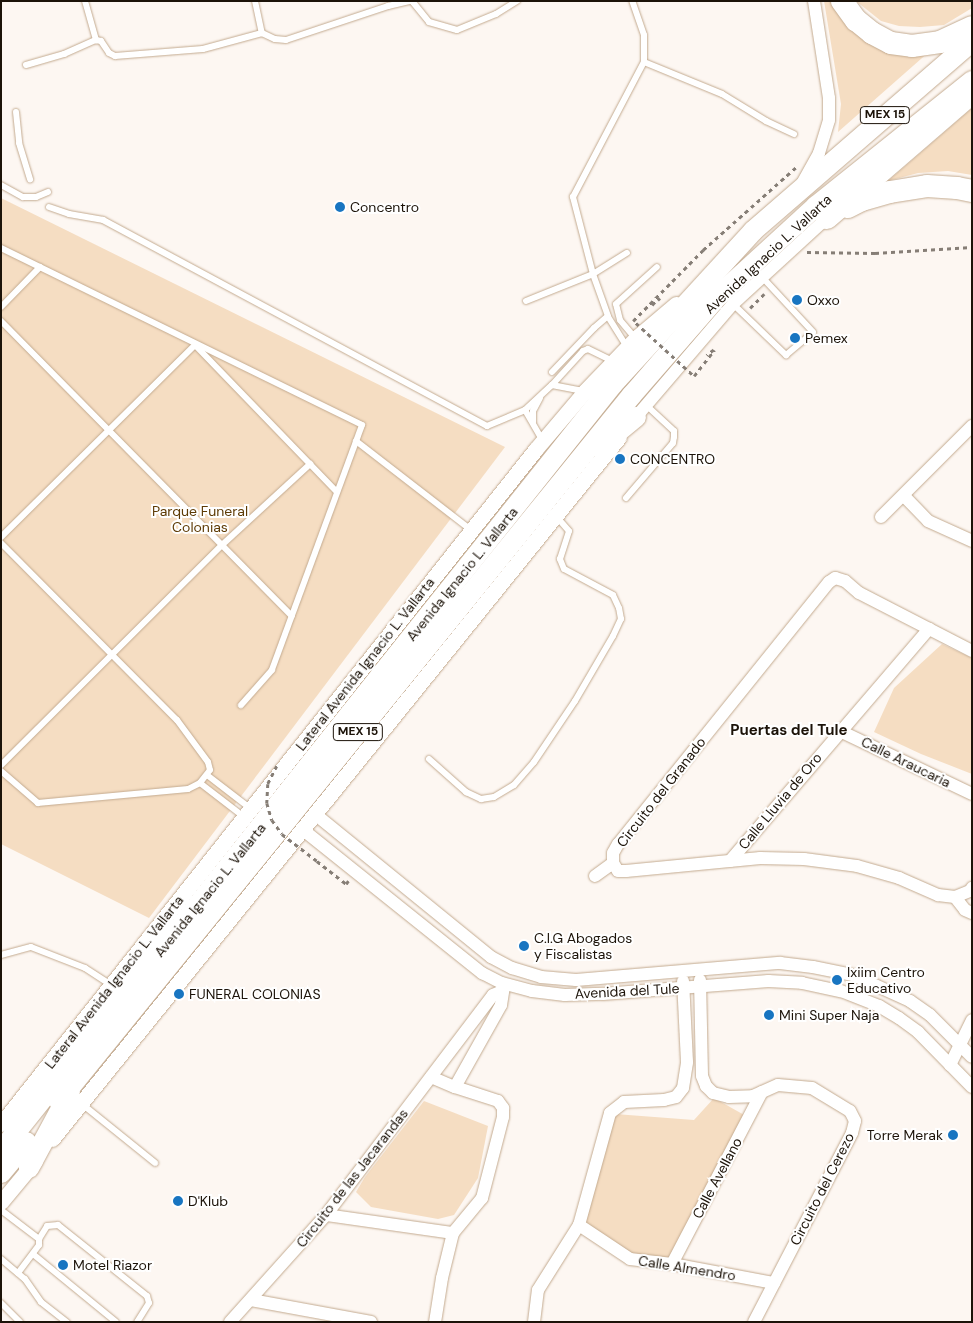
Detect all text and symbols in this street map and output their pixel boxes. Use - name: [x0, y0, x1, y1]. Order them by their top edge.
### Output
- road number: MEX 15: [859, 106, 911, 124]
- street label: Avenida Ignacio L. Vallarta: [701, 191, 835, 317]
- place label: Concentro: [350, 199, 419, 215]
- marker: Concentro: [334, 201, 346, 213]
- place label: Oxxo: [807, 292, 840, 308]
- marker: Oxxo: [791, 294, 803, 306]
- place label: Pemex: [805, 330, 848, 346]
- marker: Pemex: [789, 332, 801, 344]
- place label: CONCENTRO: [630, 451, 715, 467]
- marker: CONCENTRO: [614, 453, 626, 465]
- park label: Parque Funeral Colonias: [152, 503, 248, 536]
- street label: Avenida Ignacio L. Vallarta: [403, 504, 521, 644]
- street label: Lateral Avenida Ignacio L. Vallarta: [292, 574, 438, 754]
- road number: MEX 15: [332, 722, 384, 742]
- district label: Puertas del Tule: [730, 722, 848, 740]
- street label: Calle Araucaria: [859, 733, 953, 791]
- street label: Circuito del Granado: [613, 734, 709, 850]
- street label: Calle Lluvia de Oro: [735, 749, 825, 853]
- street label: Avenida Ignacio L. Vallarta: [151, 820, 269, 960]
- street label: Lateral Avenida Ignacio L. Vallarta: [41, 892, 187, 1072]
- place label: C.I.G Abogados y Fiscalistas: [534, 930, 632, 962]
- marker: C.I.G Abogados y Fiscalistas: [518, 940, 530, 952]
- place label: Ixiim Centro Educativo: [847, 964, 925, 996]
- marker: Ixiim Centro Educativo: [831, 974, 843, 986]
- street label: Avenida del Tule: [574, 980, 680, 1002]
- place label: FUNERAL COLONIAS: [189, 986, 321, 1002]
- marker: FUNERAL COLONIAS: [173, 988, 185, 1000]
- place label: Mini Super Naja: [779, 1007, 879, 1023]
- marker: Mini Super Naja: [763, 1009, 775, 1021]
- street label: Circuito de las Jacarandas: [293, 1105, 411, 1251]
- place label: Torre Merak: [867, 1127, 943, 1143]
- marker: Torre Merak: [947, 1129, 959, 1141]
- street label: Circuito del Cerezo: [786, 1130, 858, 1248]
- street label: Calle Avellano: [689, 1135, 745, 1221]
- place label: D'Klub: [188, 1193, 228, 1209]
- marker: D'Klub: [172, 1195, 184, 1207]
- street label: Calle Almendro: [637, 1252, 737, 1284]
- place label: Motel Riazor: [73, 1257, 152, 1273]
- marker: Motel Riazor: [57, 1259, 69, 1271]

